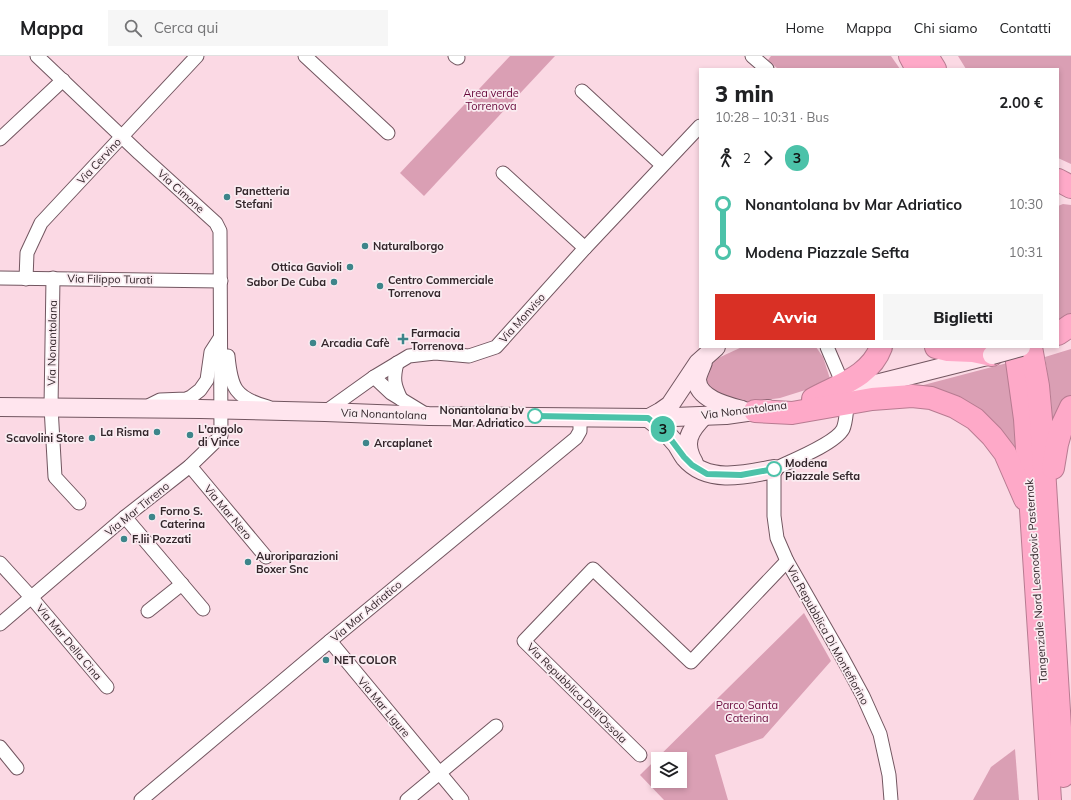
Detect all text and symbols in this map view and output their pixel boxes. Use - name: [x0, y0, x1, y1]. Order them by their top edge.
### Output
- search box: [108, 10, 388, 46]
- text: Mappa: [20, 16, 84, 40]
- icon: search: [122, 17, 144, 39]
- text: Cerca qui: [154, 18, 218, 37]
- text: Home: [785, 19, 824, 37]
- text: Mappa: [846, 19, 892, 37]
- text: Chi siamo: [914, 19, 977, 37]
- text: Contatti: [999, 19, 1051, 37]
- text: 3 min: [715, 80, 774, 108]
- park label: Area verde Torrenova: [463, 86, 519, 113]
- text: 2.00 €: [999, 93, 1043, 112]
- text: 10:28 – 10:31 · Bus: [715, 109, 829, 125]
- street label: Via Cervino: [74, 135, 124, 187]
- icon: walk: [715, 147, 737, 169]
- icon: forward: [757, 147, 779, 169]
- text: 3: [793, 149, 801, 167]
- text: 2: [743, 150, 751, 166]
- street label: Via Cimone: [155, 166, 207, 216]
- place label: Panetteria Stefani: [235, 184, 290, 211]
- marker: Panetteria Stefani: [222, 192, 232, 202]
- text: Nonantolana bv Mar Adriatico: [745, 195, 962, 214]
- text: 10:30: [1009, 196, 1043, 212]
- place label: Naturalborgo: [373, 239, 444, 253]
- marker: Naturalborgo: [360, 241, 370, 251]
- text: Modena Piazzale Sefta: [745, 243, 909, 262]
- text: 10:31: [1009, 244, 1043, 260]
- place label: Ottica Gavioli: [271, 260, 342, 274]
- marker: Ottica Gavioli: [345, 262, 355, 272]
- street label: Via Filippo Turati: [67, 271, 153, 287]
- place label: Centro Commerciale Torrenova: [388, 273, 494, 300]
- place label: Sabor De Cuba: [246, 275, 326, 289]
- marker: Sabor De Cuba: [329, 277, 339, 287]
- marker: Centro Commerciale Torrenova: [375, 281, 385, 291]
- street label: Via Monviso: [496, 290, 548, 346]
- button: Avvia: [715, 294, 875, 340]
- button: Biglietti: [883, 294, 1043, 340]
- street label: Via Nonantolana: [44, 300, 60, 386]
- place label: Farmacia Torrenova: [411, 326, 464, 353]
- marker: Farmacia Torrenova: [398, 334, 408, 344]
- place label: Arcadia Cafè: [321, 336, 389, 350]
- marker: Arcadia Cafè: [308, 338, 318, 348]
- street label: Via Nonantolana: [700, 398, 788, 422]
- place label: Nonantolana bv Mar Adriatico: [440, 403, 524, 430]
- street label: Via Nonantolana: [341, 406, 427, 422]
- marker: Nonantolana bv Mar Adriatico: [527, 408, 543, 424]
- line badge: 3: [650, 416, 676, 442]
- text: 3: [659, 420, 667, 438]
- place label: L'angolo di Vince: [198, 422, 244, 449]
- place label: La Risma: [100, 425, 149, 439]
- marker: La Risma: [152, 427, 162, 437]
- marker: L'angolo di Vince: [185, 430, 195, 440]
- place label: Scavolini Store: [6, 431, 84, 445]
- marker: Scavolini Store: [87, 433, 97, 443]
- place label: Arcaplanet: [374, 436, 432, 450]
- marker: Arcaplanet: [361, 438, 371, 448]
- place label: Modena Piazzale Sefta: [785, 456, 860, 483]
- marker: Modena Piazzale Sefta: [766, 461, 782, 477]
- street label: Tangenziale Nord Leonodovic Pasternak: [1022, 478, 1050, 683]
- street label: Via Mar Tirreno: [102, 479, 172, 539]
- street label: Via Mar Nero: [201, 482, 255, 542]
- place label: Forno S. Caterina: [160, 504, 205, 531]
- marker: Forno S. Caterina: [147, 512, 157, 522]
- place label: F.lii Pozzati: [132, 532, 191, 546]
- marker: F.lii Pozzati: [119, 534, 129, 544]
- place label: Auroriparazioni Boxer Snc: [256, 549, 338, 576]
- marker: Auroriparazioni Boxer Snc: [243, 557, 253, 567]
- street label: Via Repubblica Di Montefiorino: [784, 563, 872, 707]
- street label: Via Mar Adriatico: [328, 577, 404, 645]
- street label: Via Mar Della Cina: [33, 601, 105, 683]
- street label: Via Repubblica Dell'Ossola: [524, 640, 630, 746]
- place label: NET COLOR: [334, 653, 397, 667]
- marker: NET COLOR: [321, 655, 331, 665]
- street label: Via Mar Ligure: [355, 674, 413, 740]
- park label: Parco Santa Caterina: [716, 698, 778, 725]
- map controls: [651, 752, 687, 788]
- button: layers: [651, 752, 687, 788]

